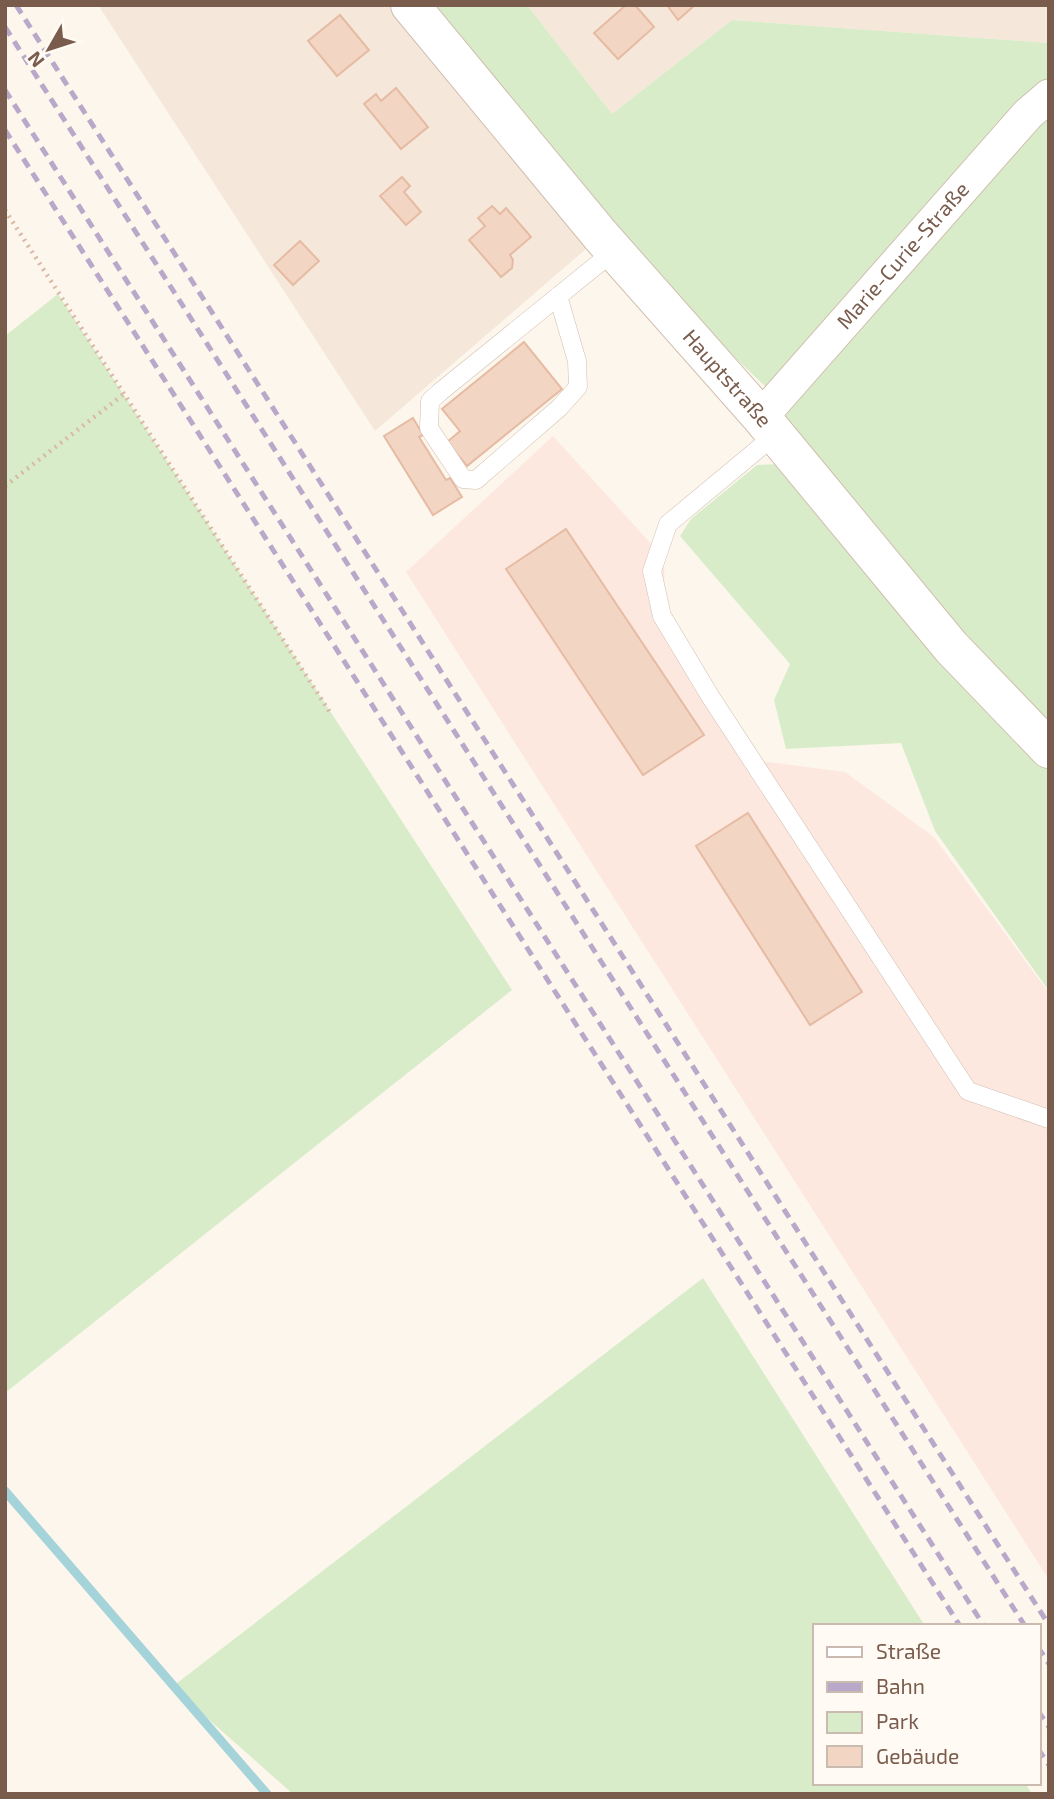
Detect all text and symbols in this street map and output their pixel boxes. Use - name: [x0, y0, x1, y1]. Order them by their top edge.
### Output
- north arrow: [14, 14, 84, 84]
- text: N: [22, 47, 49, 73]
- street label: Marie-Curie-Straße: [831, 176, 973, 333]
- street label: Hauptstraße: [678, 324, 778, 431]
- legend: [813, 1624, 1040, 1785]
- text: Straße: [876, 1638, 941, 1663]
- text: Bahn: [876, 1673, 925, 1698]
- text: Park: [876, 1708, 919, 1733]
- text: Gebäude: [876, 1743, 959, 1768]

